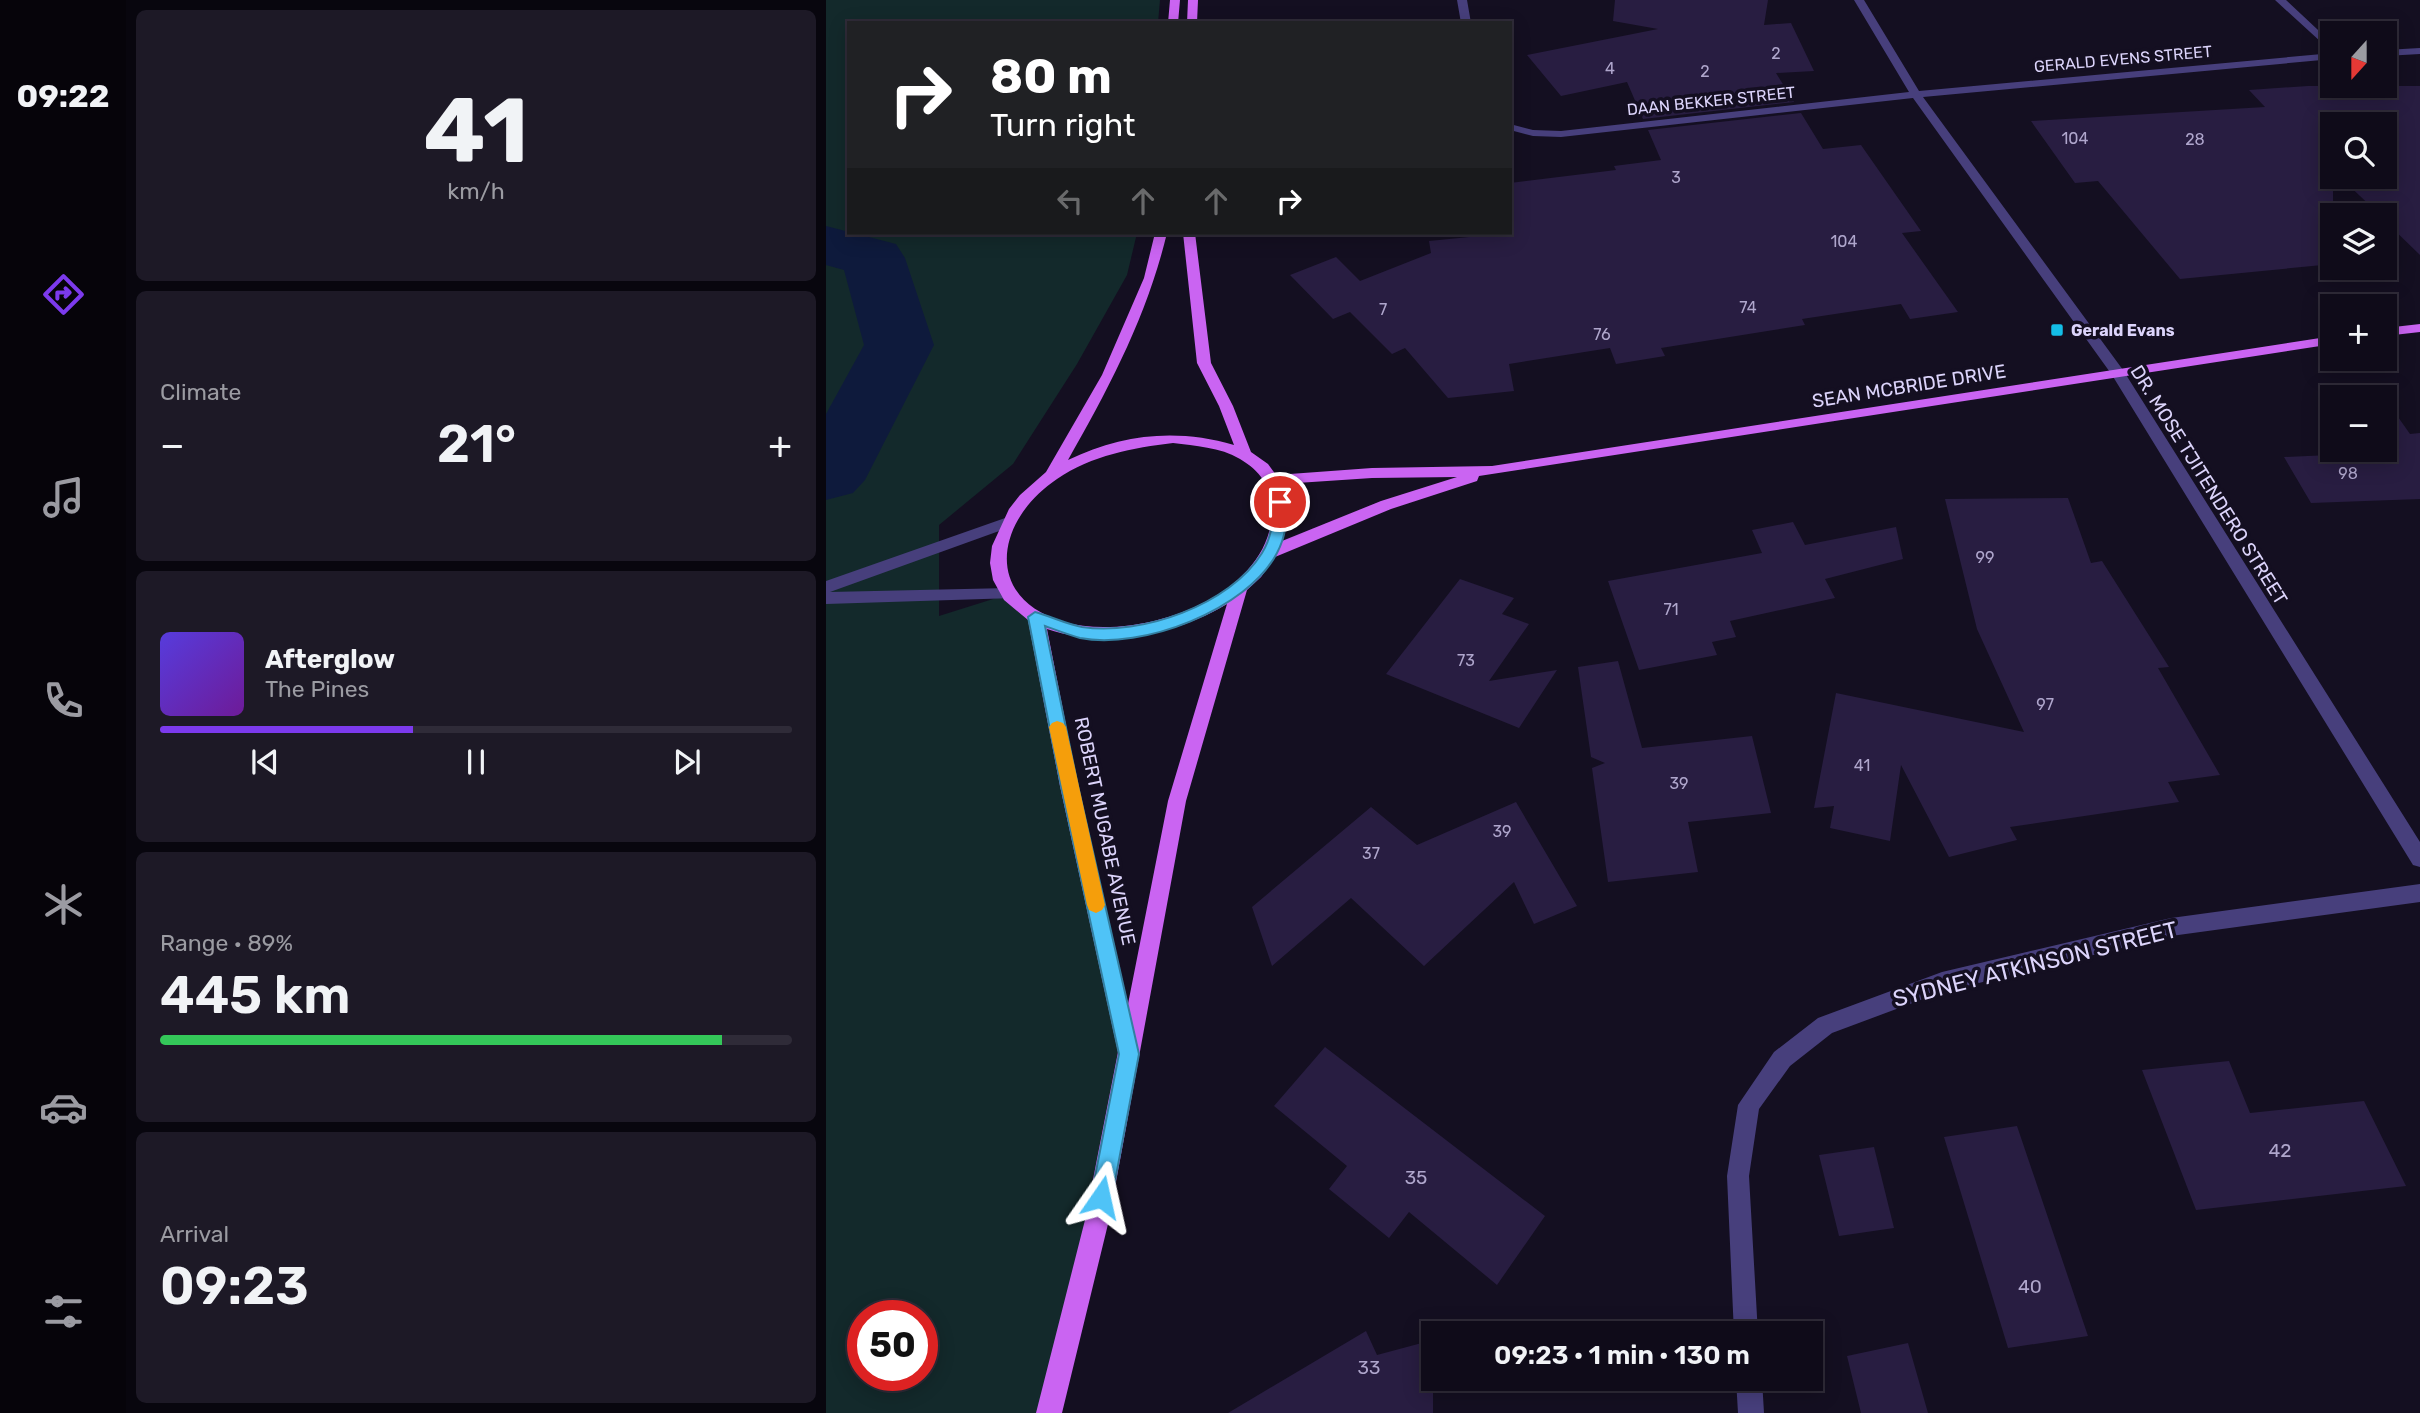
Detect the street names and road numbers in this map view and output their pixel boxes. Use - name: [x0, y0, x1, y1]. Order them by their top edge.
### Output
- street label: GERALD EVENS STREET: [2033, 42, 2213, 76]
- street label: DAAN BEKKER STREET: [1626, 83, 1796, 119]
- street label: SEAN MCBRIDE DRIVE: [1810, 359, 2008, 413]
- street label: DR. MOSE TJITENDERO STREET: [2126, 361, 2292, 609]
- street label: ROBERT MUGABE AVENUE: [1070, 715, 1140, 947]
- street label: SYDNEY ATKINSON STREET: [1890, 915, 2180, 1013]

